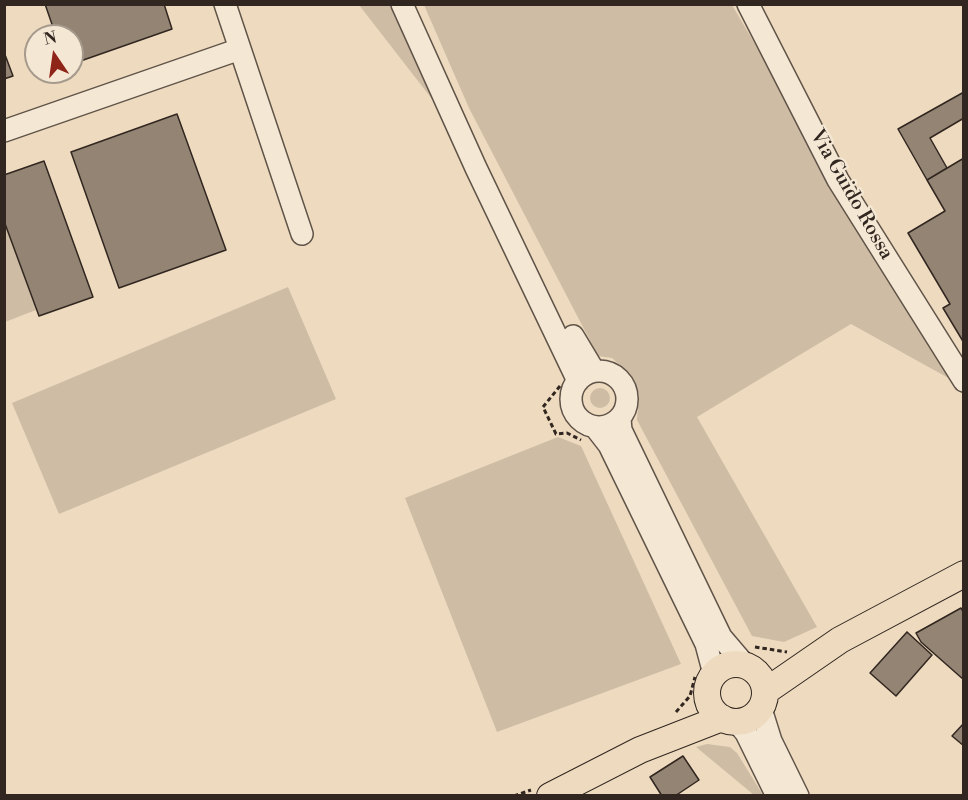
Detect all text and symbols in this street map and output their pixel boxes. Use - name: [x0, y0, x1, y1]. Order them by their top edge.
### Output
- north arrow: [24, 24, 84, 84]
- text: N: [42, 27, 59, 50]
- street label: Via Guido Rossa: [804, 126, 898, 264]

